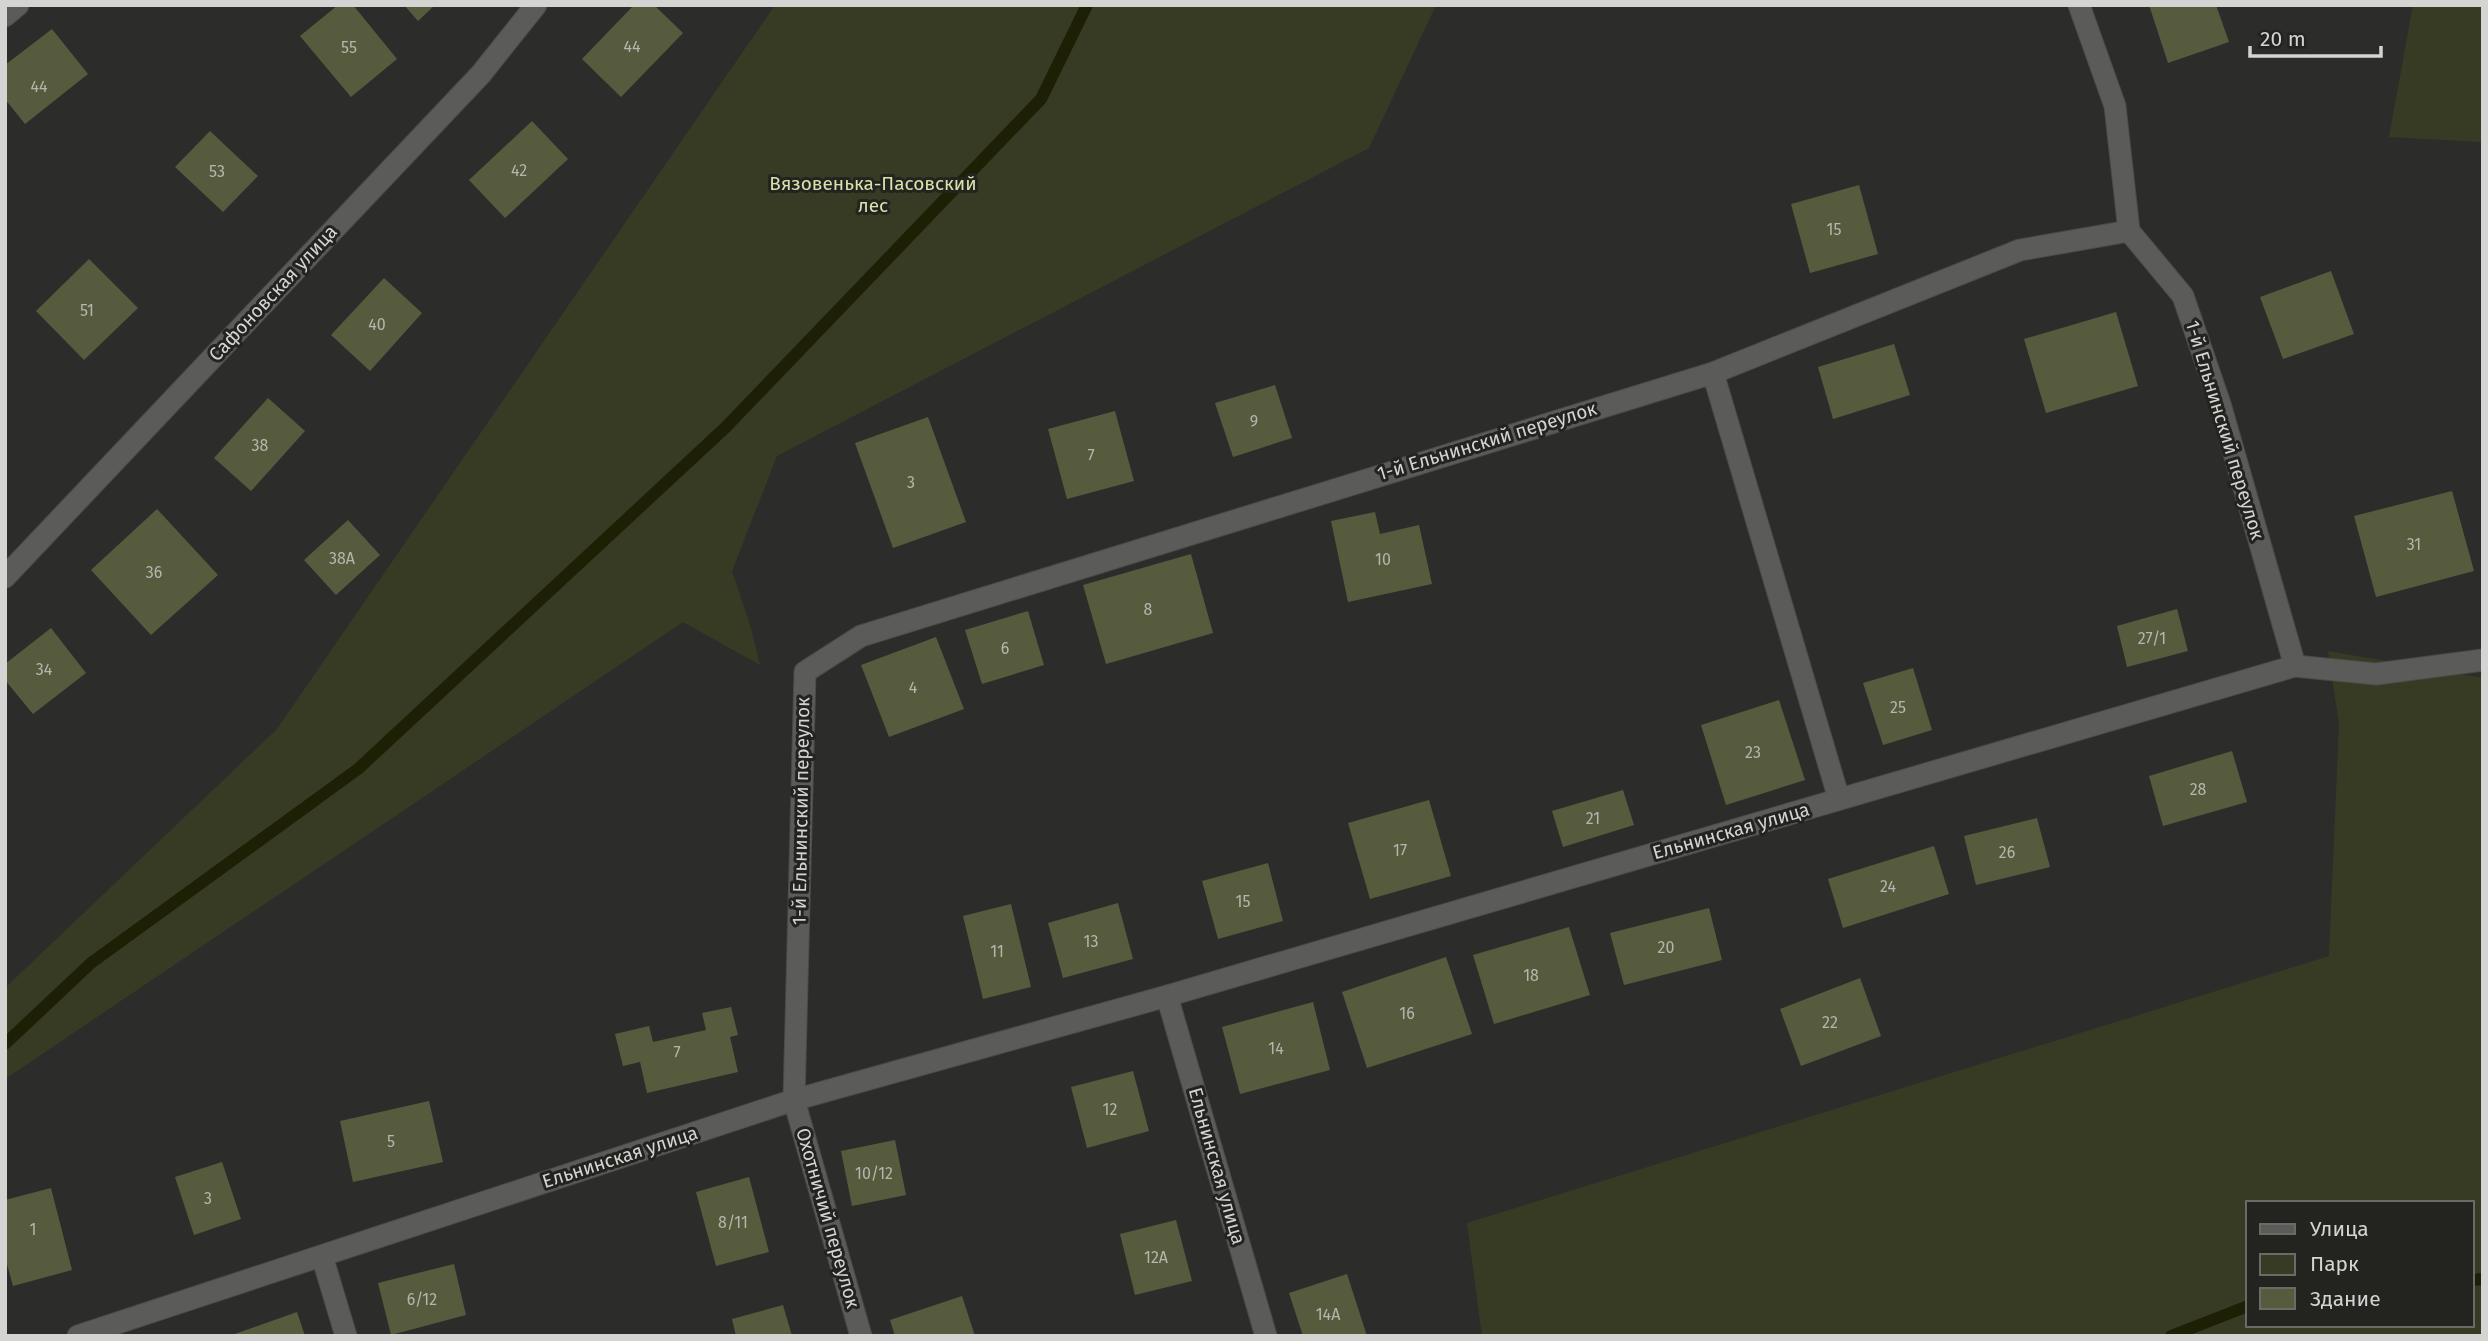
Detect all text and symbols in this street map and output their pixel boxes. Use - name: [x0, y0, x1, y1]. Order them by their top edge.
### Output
- scale bar: [2250, 14, 2381, 58]
- text: 20 m: [2260, 26, 2306, 52]
- house number: 44: [623, 37, 641, 56]
- house number: 55: [341, 38, 357, 57]
- house number: 44: [30, 77, 48, 96]
- house number: 42: [511, 161, 527, 180]
- house number: 53: [209, 162, 225, 181]
- park label: Вязовенька-Пасовский лес: [769, 172, 977, 217]
- street label: Сафоновская улица: [204, 220, 342, 366]
- house number: 15: [1827, 220, 1841, 239]
- house number: 51: [80, 301, 94, 320]
- house number: 40: [368, 315, 386, 334]
- street label: 1-й Ельнинский переулок: [2181, 318, 2269, 543]
- street label: 1-й Ельнинский переулок: [1375, 397, 1600, 485]
- house number: 9: [1250, 412, 1258, 431]
- house number: 38: [252, 436, 269, 455]
- house number: 7: [1087, 446, 1095, 465]
- house number: 3: [907, 473, 915, 492]
- house number: 31: [2407, 535, 2421, 554]
- house number: 38А: [329, 549, 356, 568]
- house number: 10: [1375, 550, 1391, 569]
- house number: 36: [146, 563, 162, 582]
- house number: 8: [1144, 600, 1153, 619]
- house number: 27/1: [2138, 629, 2166, 648]
- house number: 6: [1001, 639, 1009, 658]
- house number: 34: [36, 660, 53, 679]
- house number: 4: [909, 678, 918, 697]
- street label: 1-й Ельнинский переулок: [788, 697, 814, 925]
- house number: 25: [1890, 698, 1906, 717]
- house number: 23: [1745, 743, 1761, 762]
- house number: 28: [2190, 780, 2207, 799]
- street label: Ельнинская улица: [1650, 798, 1812, 864]
- house number: 21: [1586, 809, 1600, 828]
- house number: 17: [1393, 841, 1407, 860]
- house number: 26: [1999, 843, 2015, 862]
- house number: 24: [1880, 877, 1896, 896]
- house number: 15: [1236, 892, 1250, 911]
- house number: 13: [1084, 932, 1098, 951]
- house number: 20: [1658, 938, 1674, 957]
- house number: 11: [990, 942, 1004, 961]
- house number: 18: [1523, 966, 1539, 985]
- house number: 16: [1399, 1004, 1415, 1023]
- house number: 22: [1822, 1013, 1838, 1032]
- house number: 14: [1268, 1039, 1284, 1058]
- house number: 7: [673, 1043, 681, 1062]
- street label: Ельнинская улица: [1184, 1085, 1250, 1247]
- house number: 12: [1103, 1100, 1117, 1119]
- street label: Ельнинская улица: [539, 1121, 701, 1193]
- street label: Охотничий переулок: [791, 1125, 865, 1311]
- house number: 5: [387, 1132, 395, 1151]
- house number: 10/12: [855, 1164, 893, 1183]
- house number: 3: [204, 1189, 212, 1208]
- legend: [2246, 1201, 2474, 1327]
- house number: 8/11: [718, 1213, 748, 1232]
- text: Улица: [2310, 1216, 2369, 1242]
- house number: 1: [30, 1220, 36, 1239]
- house number: 12А: [1144, 1248, 1169, 1267]
- text: Парк: [2310, 1251, 2359, 1277]
- text: Здание: [2310, 1286, 2381, 1312]
- house number: 6/12: [407, 1290, 437, 1309]
- house number: 14А: [1316, 1305, 1341, 1324]

